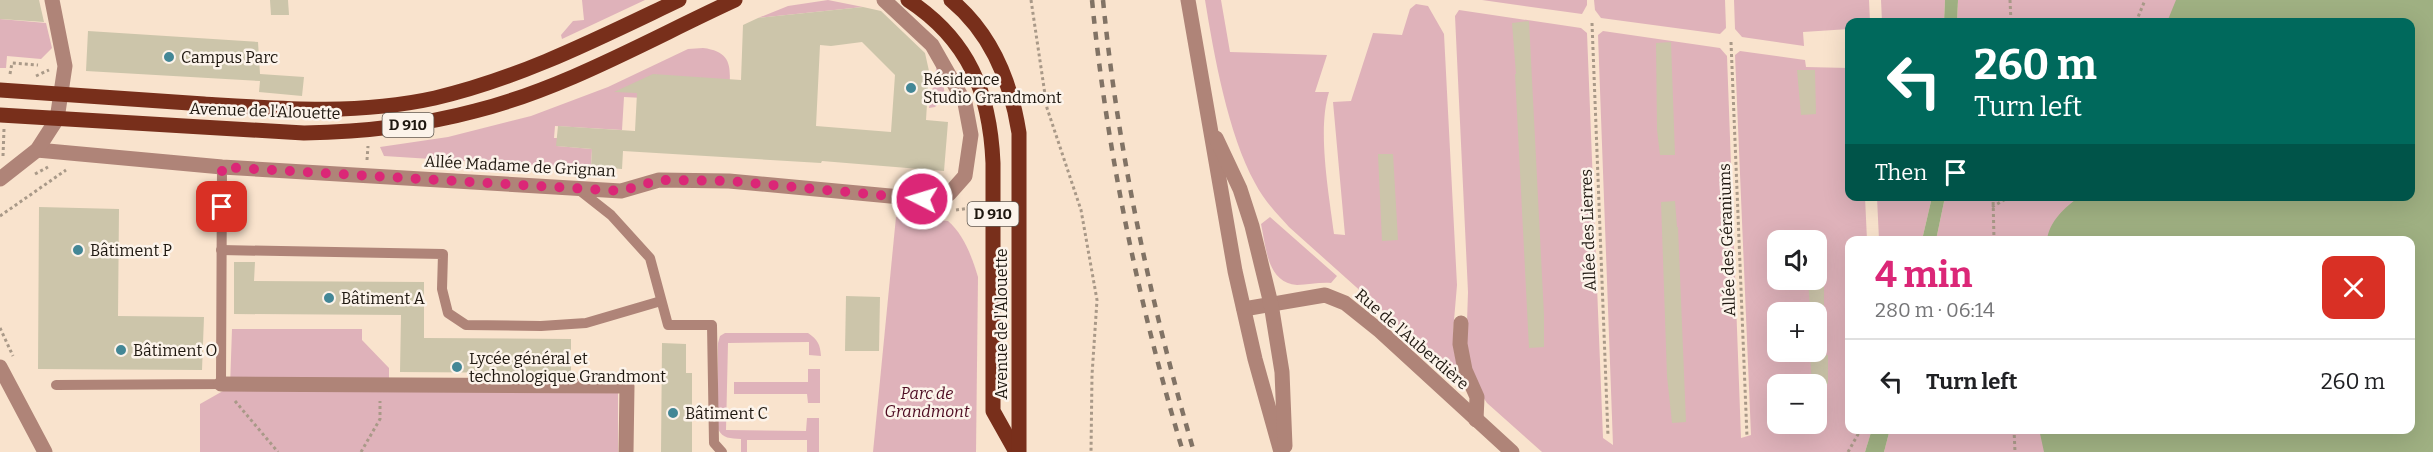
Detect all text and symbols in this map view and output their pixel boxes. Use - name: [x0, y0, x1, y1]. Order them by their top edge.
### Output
- text: 260 m: [1974, 40, 2097, 90]
- icon: left: [1875, 42, 1953, 120]
- place label: Campus Parc: [181, 48, 278, 67]
- marker: Campus Parc: [162, 50, 176, 64]
- place label: Résidence Studio Grandmont: [923, 70, 1062, 107]
- marker: Résidence Studio Grandmont: [904, 81, 918, 95]
- text: Turn left: [1974, 91, 2082, 123]
- street label: Avenue de l'Alouette: [189, 99, 341, 123]
- road number: D 910: [382, 113, 434, 137]
- street label: Allée Madame de Grignan: [424, 151, 616, 181]
- icon: arrive: [1939, 156, 1972, 189]
- text: Then: [1875, 159, 1927, 186]
- street label: Allée des Géraniums: [1715, 163, 1739, 317]
- position arrow: [890, 167, 954, 231]
- street label: Allée des Lierres: [1576, 169, 1600, 291]
- pin: [196, 181, 247, 232]
- icon: arrive: [205, 190, 238, 223]
- road number: D 910: [968, 202, 1018, 226]
- map controls: [1767, 230, 1827, 434]
- button: sound: [1767, 230, 1827, 290]
- place label: Bâtiment P: [90, 241, 172, 260]
- marker: Bâtiment P: [71, 243, 85, 257]
- street label: Avenue de l'Alouette: [992, 248, 1011, 400]
- text: 4 min: [1875, 253, 1972, 297]
- button: close: [2322, 256, 2385, 319]
- street label: Rue de l'Auberdière: [1351, 285, 1473, 393]
- place label: Bâtiment A: [341, 289, 425, 308]
- marker: Bâtiment A: [322, 291, 336, 305]
- text: 280 m · 06:14: [1875, 298, 1995, 322]
- button: +: [1767, 302, 1827, 362]
- place label: Bâtiment O: [133, 341, 217, 360]
- marker: Bâtiment O: [114, 343, 128, 357]
- place label: Lycée général et technologique Grandmont: [469, 349, 666, 386]
- marker: Lycée général et technologique Grandmont: [450, 360, 464, 374]
- icon: left: [1875, 365, 1908, 398]
- text: Turn left: [1926, 368, 2018, 395]
- text: 260 m: [2321, 368, 2385, 395]
- button: −: [1767, 374, 1827, 434]
- park label: Parc de Grandmont: [885, 384, 970, 421]
- place label: Bâtiment C: [685, 404, 768, 423]
- marker: Bâtiment C: [666, 406, 680, 420]

